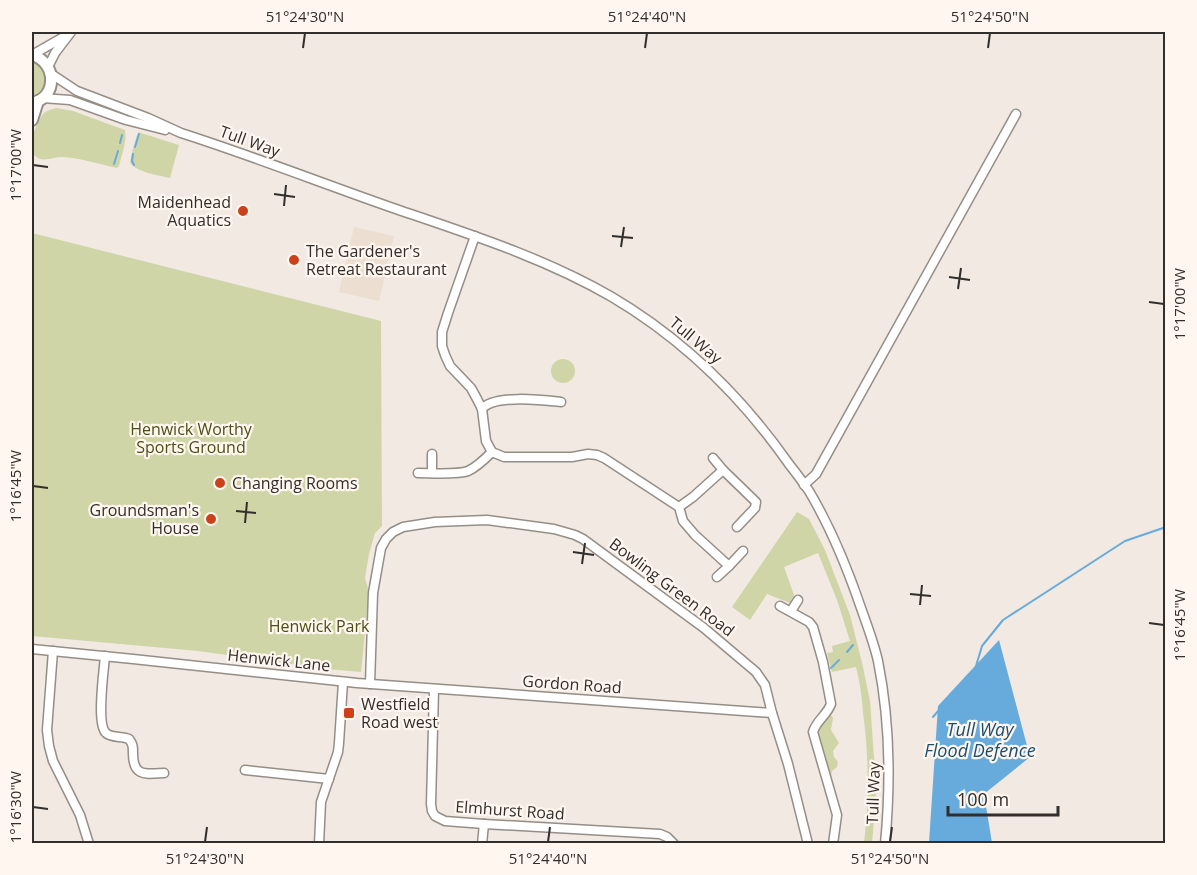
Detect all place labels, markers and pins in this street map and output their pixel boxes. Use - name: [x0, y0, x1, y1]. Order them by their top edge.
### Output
- place label: Maidenhead Aquatics: [138, 191, 231, 231]
- marker: Maidenhead Aquatics: [236, 204, 250, 218]
- place label: The Gardener's Retreat Restaurant: [306, 240, 447, 280]
- marker: The Gardener's Retreat Restaurant: [287, 253, 301, 267]
- place label: Changing Rooms: [232, 472, 358, 494]
- marker: Changing Rooms: [213, 476, 227, 490]
- place label: Groundsman's House: [90, 499, 199, 539]
- marker: Groundsman's House: [204, 512, 218, 526]
- place label: Westfield Road west: [361, 693, 438, 733]
- marker: Westfield Road west: [342, 706, 356, 720]

